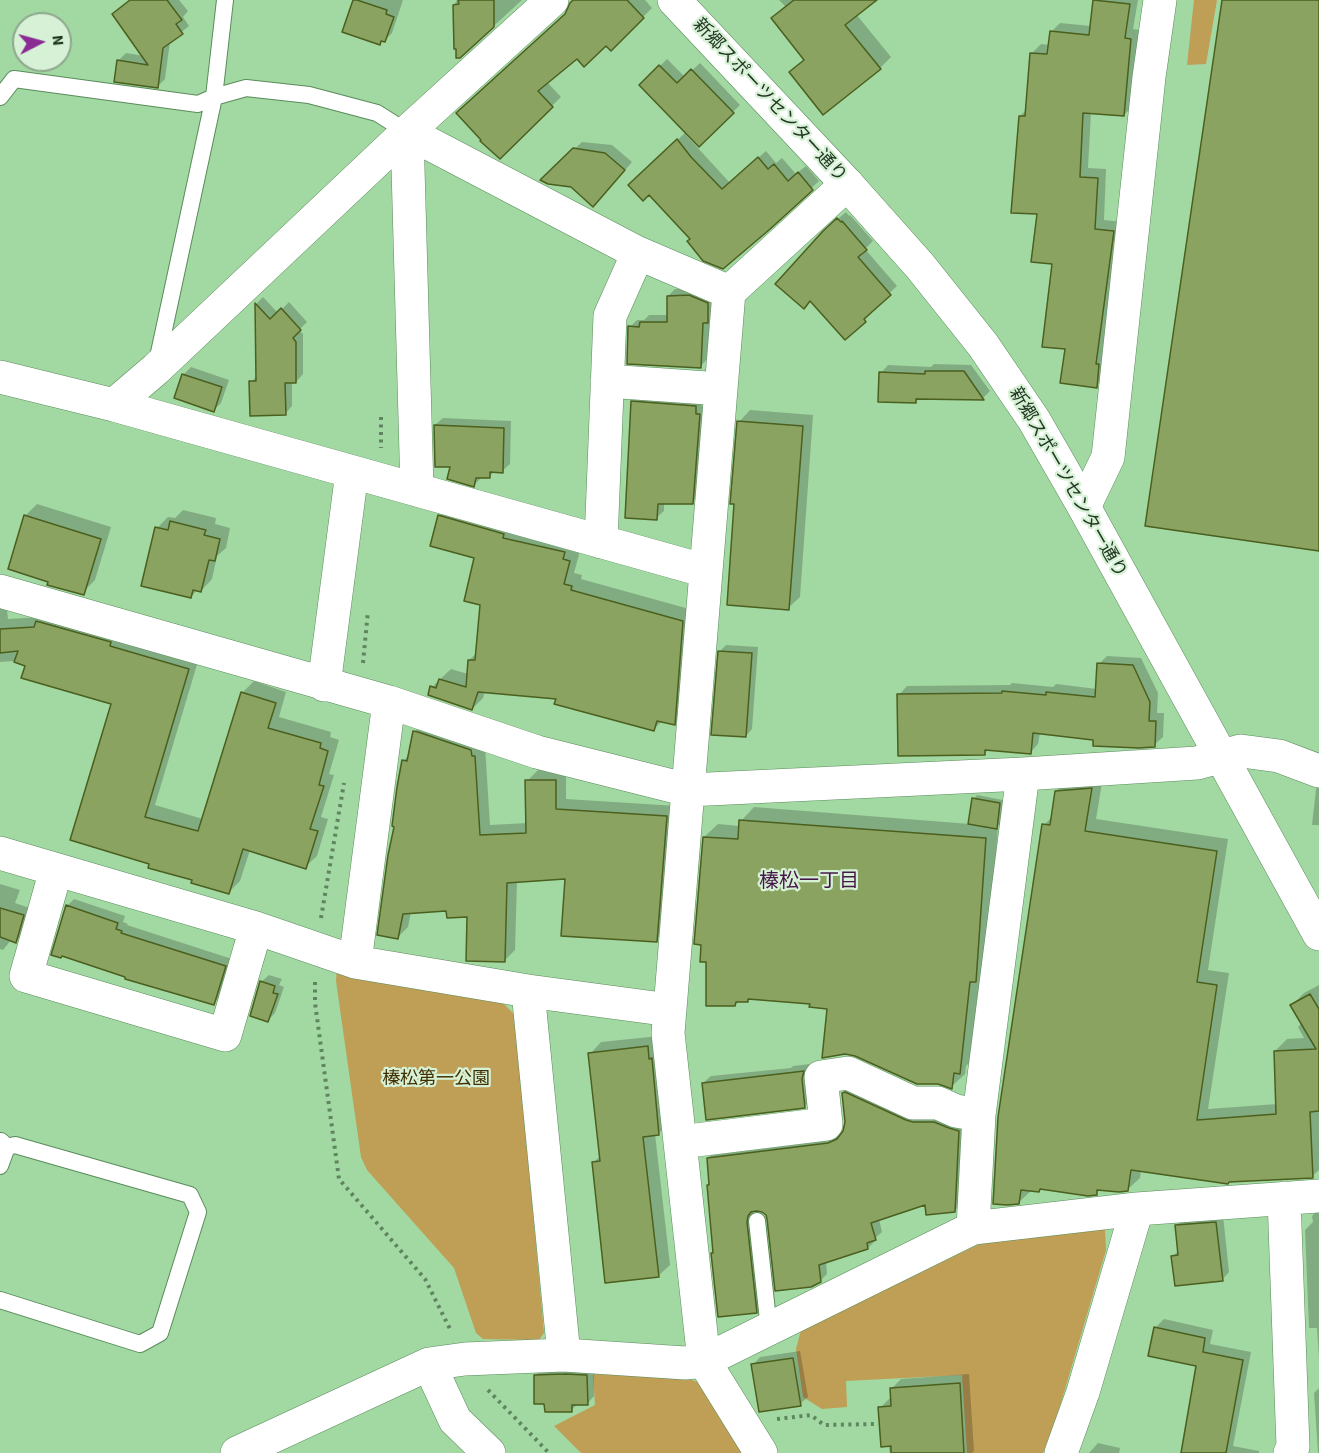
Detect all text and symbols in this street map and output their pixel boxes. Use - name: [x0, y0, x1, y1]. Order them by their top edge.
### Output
- north arrow: [12, 12, 72, 72]
- street label: 新郷スポーツセンター通り: [687, 15, 851, 187]
- text: N: [46, 34, 69, 47]
- street label: 新郷スポーツセンター通り: [1004, 384, 1130, 582]
- district label: 榛松一丁目: [759, 871, 859, 895]
- park label: 榛松第一公園: [382, 1069, 490, 1091]

